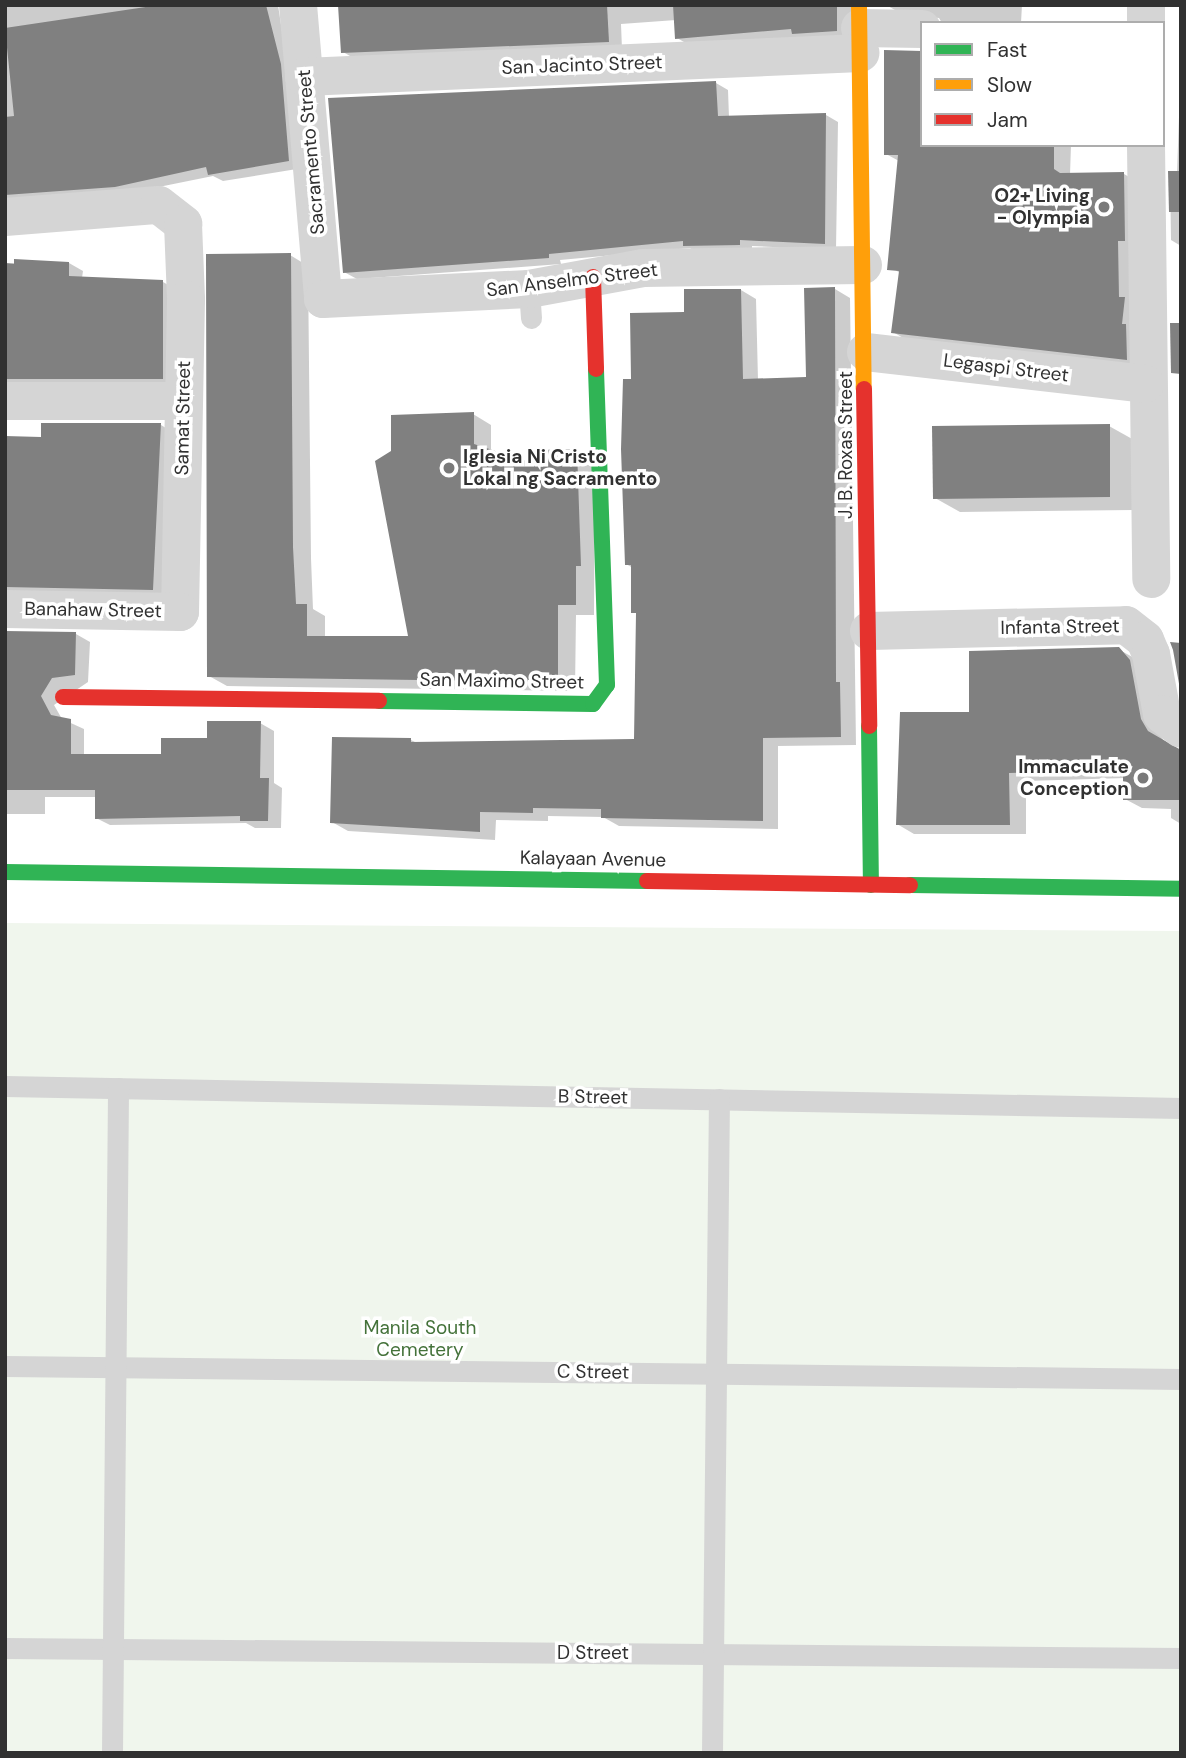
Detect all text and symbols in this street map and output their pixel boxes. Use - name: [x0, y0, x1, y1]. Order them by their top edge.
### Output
- legend: [920, 21, 1165, 147]
- text: Fast: [987, 36, 1027, 64]
- street label: San Jacinto Street: [501, 51, 663, 79]
- street label: Sacramento Street: [292, 69, 330, 235]
- text: Slow: [987, 71, 1032, 99]
- text: Jam: [987, 106, 1028, 134]
- place label: O2+ Living - Olympia: [994, 185, 1090, 229]
- marker: O2+ Living - Olympia: [1096, 199, 1112, 215]
- street label: San Anselmo Street: [485, 258, 659, 302]
- street label: Legaspi Street: [942, 349, 1070, 387]
- street label: Samat Street: [171, 360, 195, 476]
- street label: J. B. Roxas Street: [835, 371, 857, 519]
- place label: Iglesia Ni Cristo Lokal ng Sacramento: [463, 446, 657, 490]
- marker: Iglesia Ni Cristo Lokal ng Sacramento: [441, 460, 457, 476]
- street label: Banahaw Street: [24, 597, 162, 623]
- street label: Infanta Street: [1000, 615, 1120, 639]
- street label: San Maximo Street: [419, 668, 585, 694]
- place label: Immaculate Conception: [1018, 756, 1129, 800]
- marker: Immaculate Conception: [1135, 770, 1151, 786]
- street label: Kalayaan Avenue: [520, 846, 666, 872]
- street label: B Street: [558, 1085, 628, 1109]
- park label: Manila South Cemetery: [364, 1317, 476, 1361]
- street label: C Street: [557, 1360, 629, 1384]
- street label: D Street: [557, 1642, 629, 1664]

